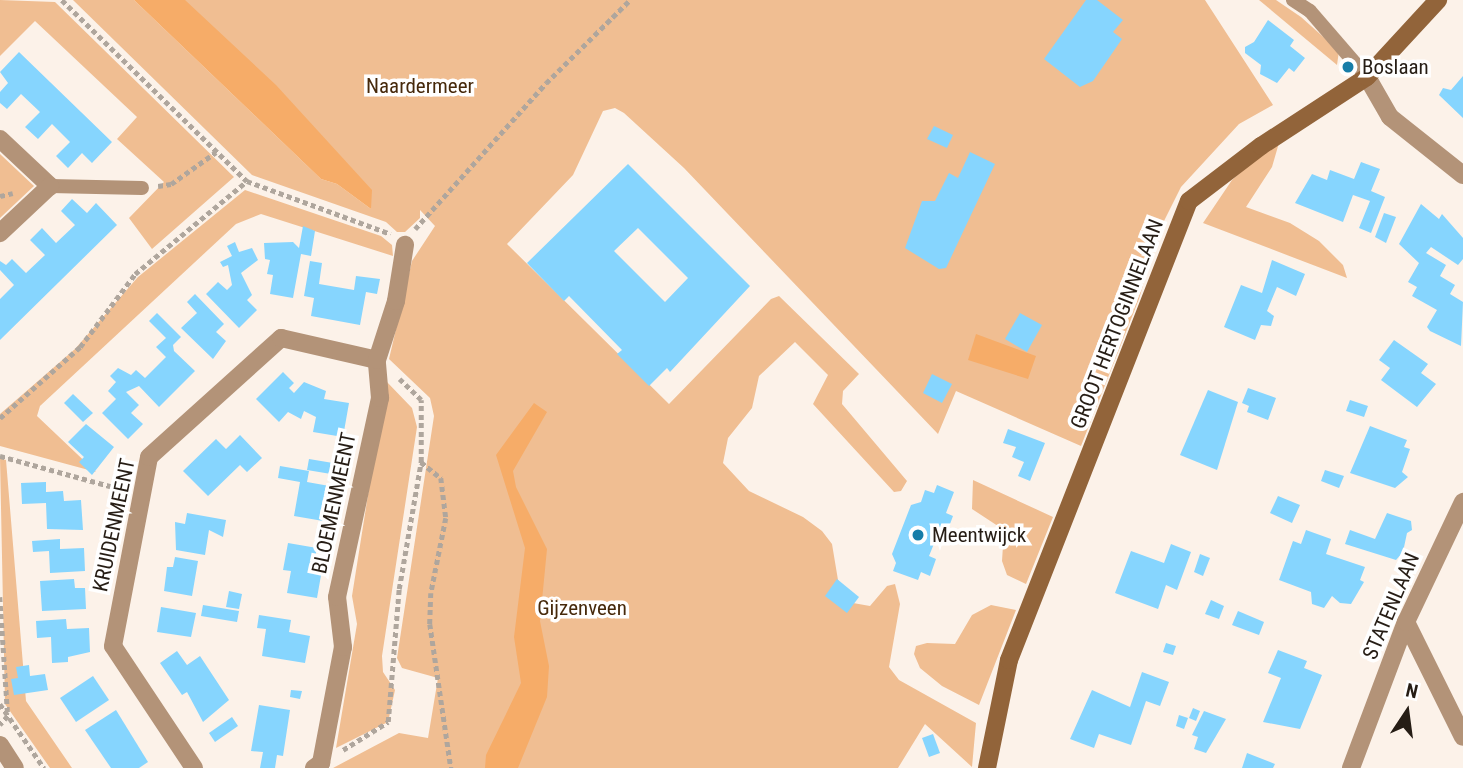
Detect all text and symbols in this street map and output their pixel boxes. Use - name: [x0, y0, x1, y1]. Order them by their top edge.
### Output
- place label: Boslaan: [1362, 54, 1429, 80]
- marker: Boslaan: [1340, 59, 1356, 75]
- park label: Naardermeer: [366, 73, 474, 99]
- street label: GROOT HERTOGINNELAAN: [1065, 215, 1169, 433]
- street label: BLOEMENMEENT: [307, 430, 361, 576]
- street label: KRUIDENMEENT: [88, 456, 140, 594]
- place label: Meentwijck: [932, 522, 1026, 548]
- marker: Meentwijck: [910, 527, 926, 543]
- street label: STATENLAAN: [1357, 549, 1425, 663]
- park label: Gijzenveen: [537, 595, 627, 621]
- north arrow: [1372, 677, 1442, 747]
- text: N: [1404, 679, 1420, 704]

